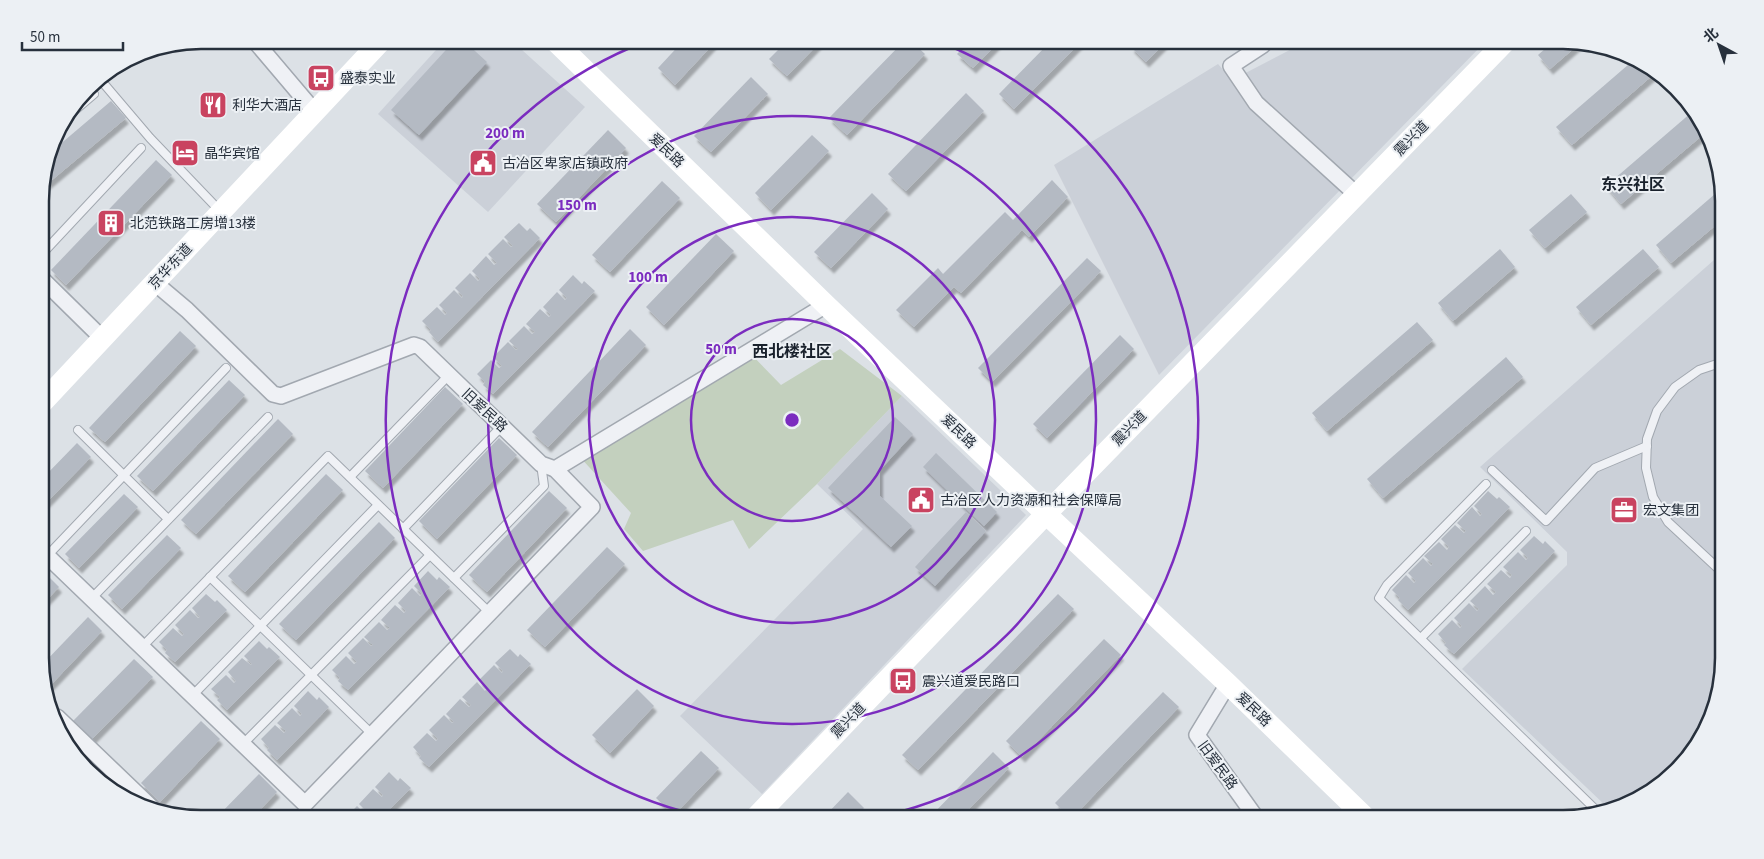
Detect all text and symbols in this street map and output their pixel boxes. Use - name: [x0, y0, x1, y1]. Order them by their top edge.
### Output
- scale bar: [22, 20, 124, 52]
- north arrow: [1694, 20, 1744, 70]
- text: 北: [1699, 24, 1723, 48]
- text: 50 m: [30, 27, 60, 48]
- bus stop icon: 盛泰实业: [306, 63, 336, 93]
- place label: 盛泰实业: [340, 69, 396, 89]
- restaurant icon: 利华大酒店: [198, 90, 228, 120]
- place label: 利华大酒店: [232, 96, 302, 116]
- street label: 震兴道: [1390, 117, 1434, 161]
- text: 200 m: [485, 123, 525, 144]
- street label: 爱民路: [644, 129, 688, 173]
- hotel icon: 晶华宾馆: [170, 138, 200, 168]
- place label: 晶华宾馆: [204, 144, 260, 164]
- public building icon: 古冶区卑家店镇政府: [468, 148, 498, 178]
- place label: 古冶区卑家店镇政府: [502, 154, 628, 174]
- district label: 东兴社区: [1601, 174, 1665, 196]
- text: 150 m: [557, 195, 597, 216]
- building icon: 北范铁路工房增13楼: [96, 208, 126, 238]
- place label: 北范铁路工房增13楼: [130, 214, 256, 234]
- street label: 京华东道: [144, 239, 197, 294]
- text: 100 m: [628, 267, 668, 288]
- text: 50 m: [705, 339, 737, 360]
- district label: 西北楼社区: [752, 341, 832, 363]
- street label: 旧爱民路: [457, 384, 512, 437]
- street label: 震兴道: [1108, 407, 1152, 451]
- street label: 爱民路: [936, 410, 980, 454]
- centre of rings: [783, 411, 801, 429]
- public building icon: 古冶区人力资源和社会保障局: [906, 485, 936, 515]
- place label: 古冶区人力资源和社会保障局: [940, 491, 1122, 511]
- office icon: 宏文集团: [1609, 495, 1639, 525]
- place label: 宏文集团: [1643, 501, 1699, 521]
- bus stop icon: 震兴道爱民路口: [888, 666, 918, 696]
- place label: 震兴道爱民路口: [922, 672, 1020, 692]
- street label: 爱民路: [1231, 688, 1275, 732]
- street label: 震兴道: [827, 699, 871, 743]
- street label: 旧爱民路: [1193, 737, 1242, 794]

